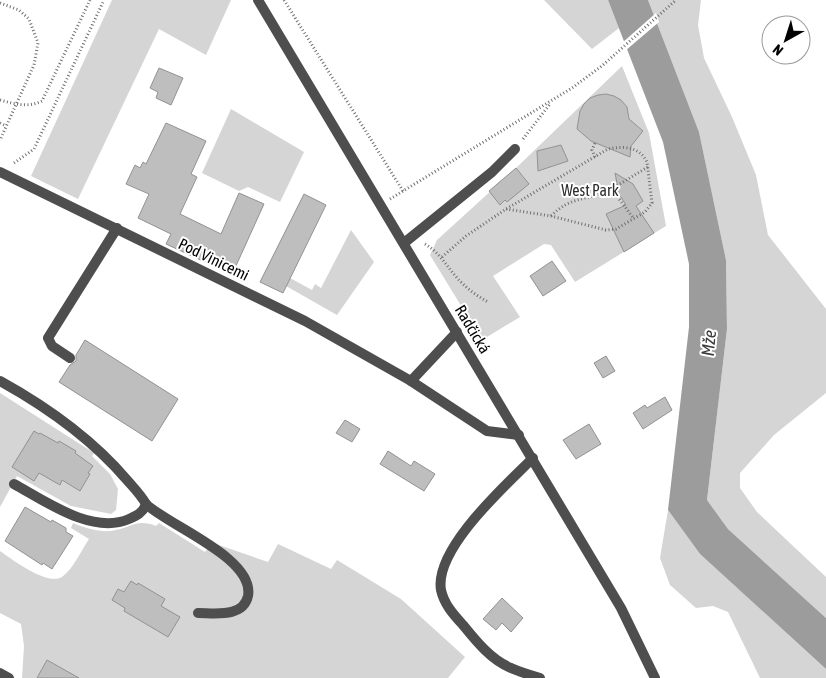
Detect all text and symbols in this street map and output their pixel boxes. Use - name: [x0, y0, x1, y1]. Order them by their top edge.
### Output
- north arrow: [761, 15, 811, 65]
- text: N: [770, 41, 786, 59]
- park label: West Park: [561, 181, 619, 199]
- street label: Pod Vinicemi: [176, 234, 252, 284]
- street label: Radčická: [452, 302, 494, 356]
- water label: Mže: [697, 329, 720, 357]

